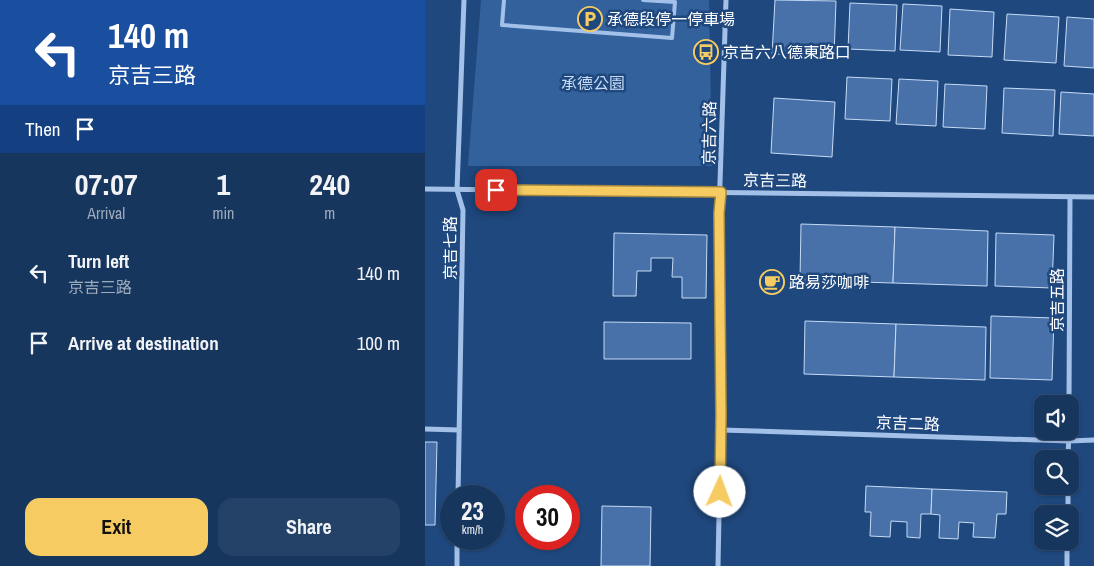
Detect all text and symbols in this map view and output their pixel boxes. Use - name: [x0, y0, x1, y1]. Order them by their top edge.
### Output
- parking icon: 承德段停一停車場: [577, 6, 603, 32]
- place label: 承德段停一停車場: [607, 8, 735, 30]
- text: 140 m: [108, 12, 189, 59]
- icon: left: [25, 20, 90, 85]
- bus stop icon: 京吉六八德東路口: [693, 39, 719, 65]
- place label: 京吉六八德東路口: [723, 41, 851, 63]
- text: 京吉三路: [108, 60, 196, 90]
- park label: 承德公園: [561, 72, 625, 94]
- street label: 京吉六路: [697, 101, 721, 165]
- icon: arrive: [71, 115, 99, 143]
- text: Then: [25, 116, 61, 142]
- text: 07:07: [75, 164, 138, 204]
- text: 1: [217, 164, 230, 204]
- text: 240: [309, 164, 350, 204]
- street label: 京吉三路: [743, 168, 807, 192]
- pin: [475, 169, 517, 211]
- icon: arrive: [482, 176, 510, 204]
- text: Arrival: [87, 202, 125, 224]
- text: min: [212, 202, 234, 224]
- text: m: [324, 202, 335, 224]
- street label: 京吉七路: [439, 216, 461, 280]
- text: Turn left: [68, 248, 129, 274]
- icon: left: [25, 259, 53, 287]
- text: 140 m: [357, 260, 400, 286]
- street label: 京吉五路: [1046, 268, 1068, 332]
- cafe icon: 路易莎咖啡: [759, 269, 785, 295]
- place label: 路易莎咖啡: [789, 271, 869, 293]
- text: 京吉三路: [68, 276, 132, 298]
- icon: arrive: [25, 329, 53, 357]
- text: Arrive at destination: [68, 330, 219, 356]
- text: 100 m: [357, 330, 400, 356]
- map controls: [1034, 395, 1079, 550]
- button: sound: [1034, 395, 1079, 440]
- street label: 京吉二路: [876, 411, 940, 435]
- button: search: [1034, 450, 1079, 495]
- position arrow: [693, 465, 745, 517]
- speed limit sign: 30: [515, 485, 580, 550]
- text: 23: [461, 494, 484, 528]
- button: Exit: [25, 498, 208, 556]
- button: Share: [218, 498, 400, 556]
- button: layers: [1034, 505, 1079, 550]
- text: km/h: [462, 522, 483, 538]

